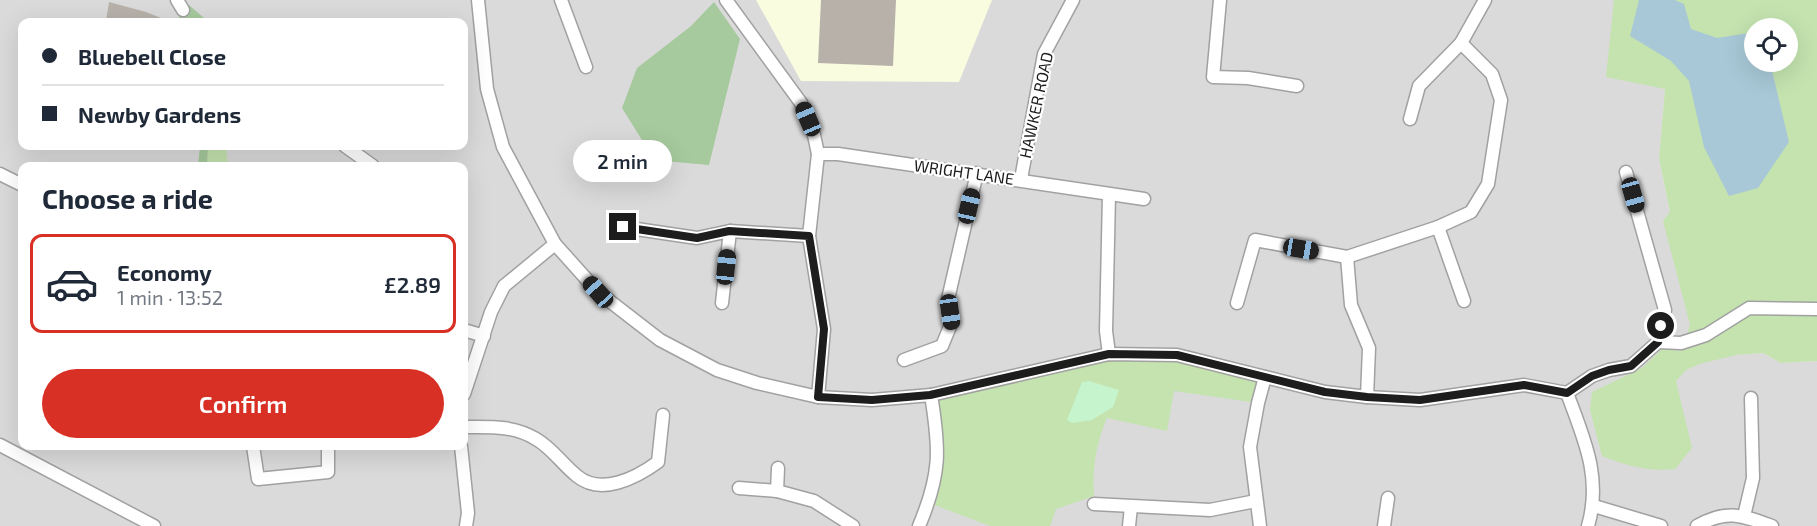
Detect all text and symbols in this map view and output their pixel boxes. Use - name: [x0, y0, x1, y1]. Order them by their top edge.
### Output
- map controls: [1744, 18, 1798, 72]
- button: locate: [1744, 18, 1798, 72]
- text: Bluebell Close: [78, 43, 226, 69]
- street label: HAWKER ROAD: [1015, 50, 1056, 160]
- car: [793, 99, 823, 139]
- text: Newby Gardens: [78, 101, 241, 127]
- callout: 2 min: [574, 140, 672, 182]
- text: 2 min: [597, 149, 648, 173]
- street label: WRIGHT LANE: [913, 155, 1015, 188]
- car: [1619, 175, 1647, 215]
- text: Choose a ride: [42, 182, 213, 214]
- car: [956, 186, 982, 226]
- route end: [609, 213, 636, 240]
- car: [1282, 237, 1320, 261]
- car: [715, 248, 737, 286]
- icon: car: [45, 257, 99, 311]
- text: Economy: [117, 259, 212, 285]
- text: £2.89: [384, 271, 441, 297]
- car: [579, 273, 617, 311]
- text: 1 min · 13:52: [117, 285, 223, 309]
- car: [939, 293, 961, 331]
- route start: [1647, 312, 1674, 339]
- button: Confirm: [42, 369, 444, 438]

